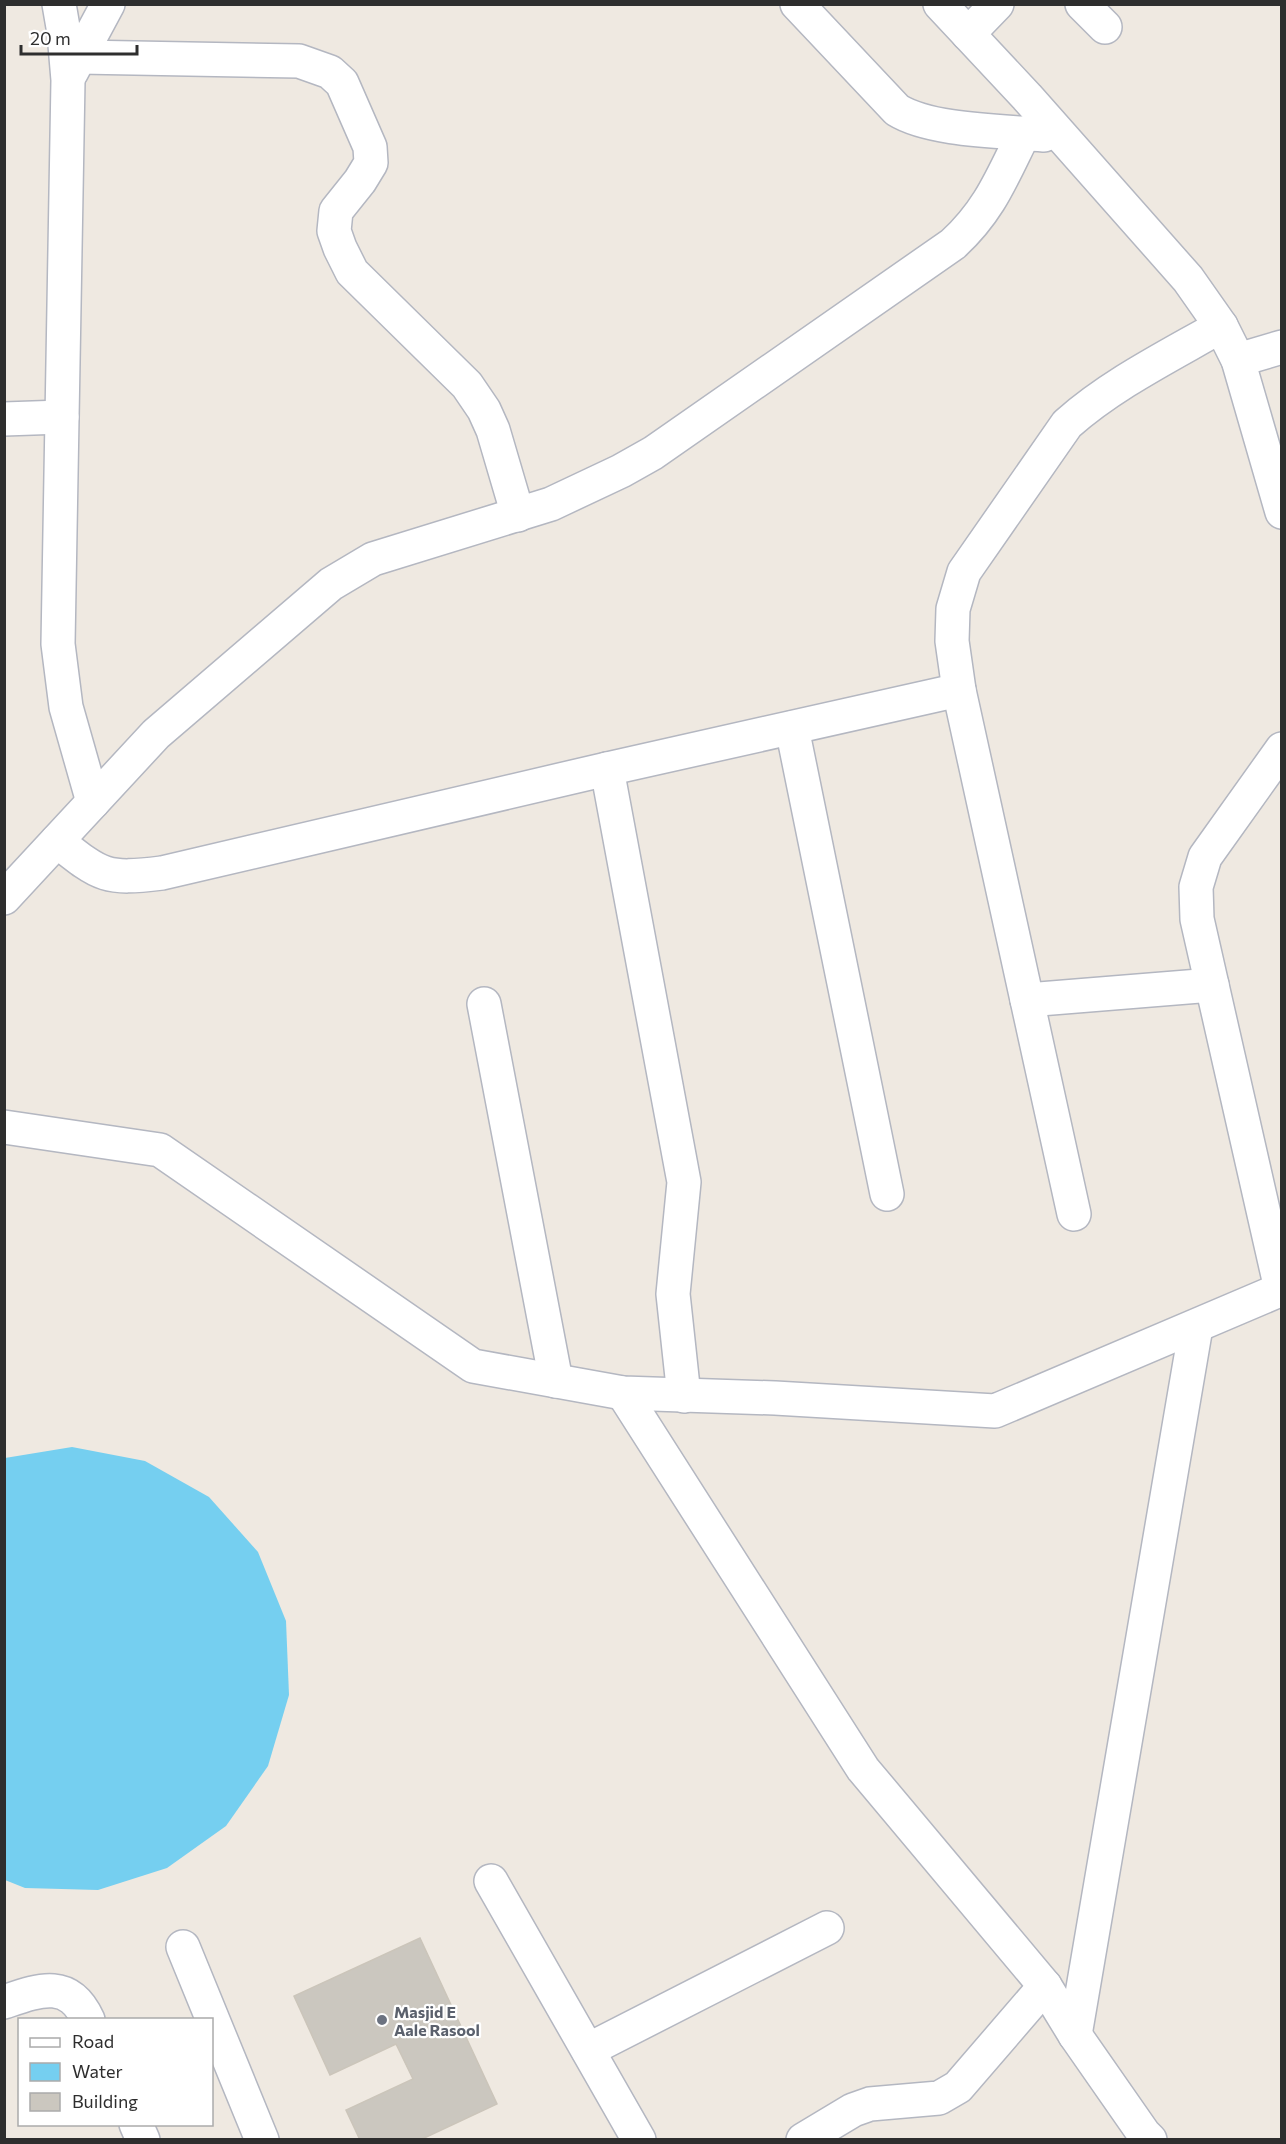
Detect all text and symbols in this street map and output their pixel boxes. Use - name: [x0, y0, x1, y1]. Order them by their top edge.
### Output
- scale bar: [21, 18, 136, 56]
- text: 20 m: [30, 27, 71, 49]
- place label: Masjid E Aale Rasool: [394, 2002, 480, 2039]
- marker: Masjid E Aale Rasool: [375, 2013, 389, 2027]
- legend: [18, 2018, 213, 2126]
- text: Road: [72, 2030, 114, 2052]
- text: Water: [72, 2060, 123, 2082]
- text: Building: [72, 2090, 138, 2112]

